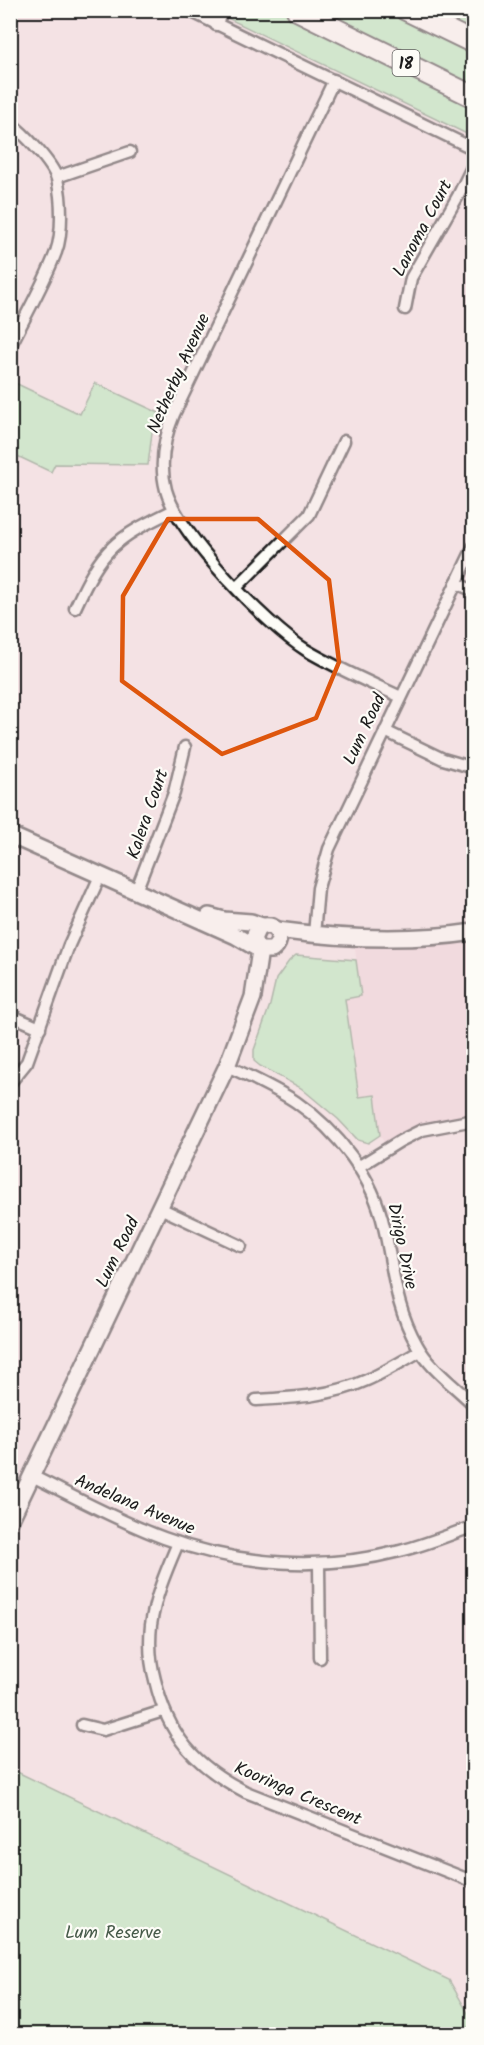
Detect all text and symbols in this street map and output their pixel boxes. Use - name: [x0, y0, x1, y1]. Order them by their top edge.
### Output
- road number: 18: [392, 50, 420, 76]
- street label: Lanoma Court: [386, 174, 462, 283]
- street label: Netherby Avenue: [140, 309, 219, 438]
- street label: Lum Road: [336, 688, 395, 770]
- street label: Kalera Court: [119, 764, 178, 864]
- street label: Dirigo Drive: [378, 1200, 425, 1292]
- street label: Lum Road: [89, 1211, 149, 1293]
- street label: Andelana Avenue: [70, 1467, 199, 1544]
- street label: Kooringa Crescent: [229, 1754, 367, 1835]
- park label: Lum Reserve: [65, 1919, 161, 1948]

